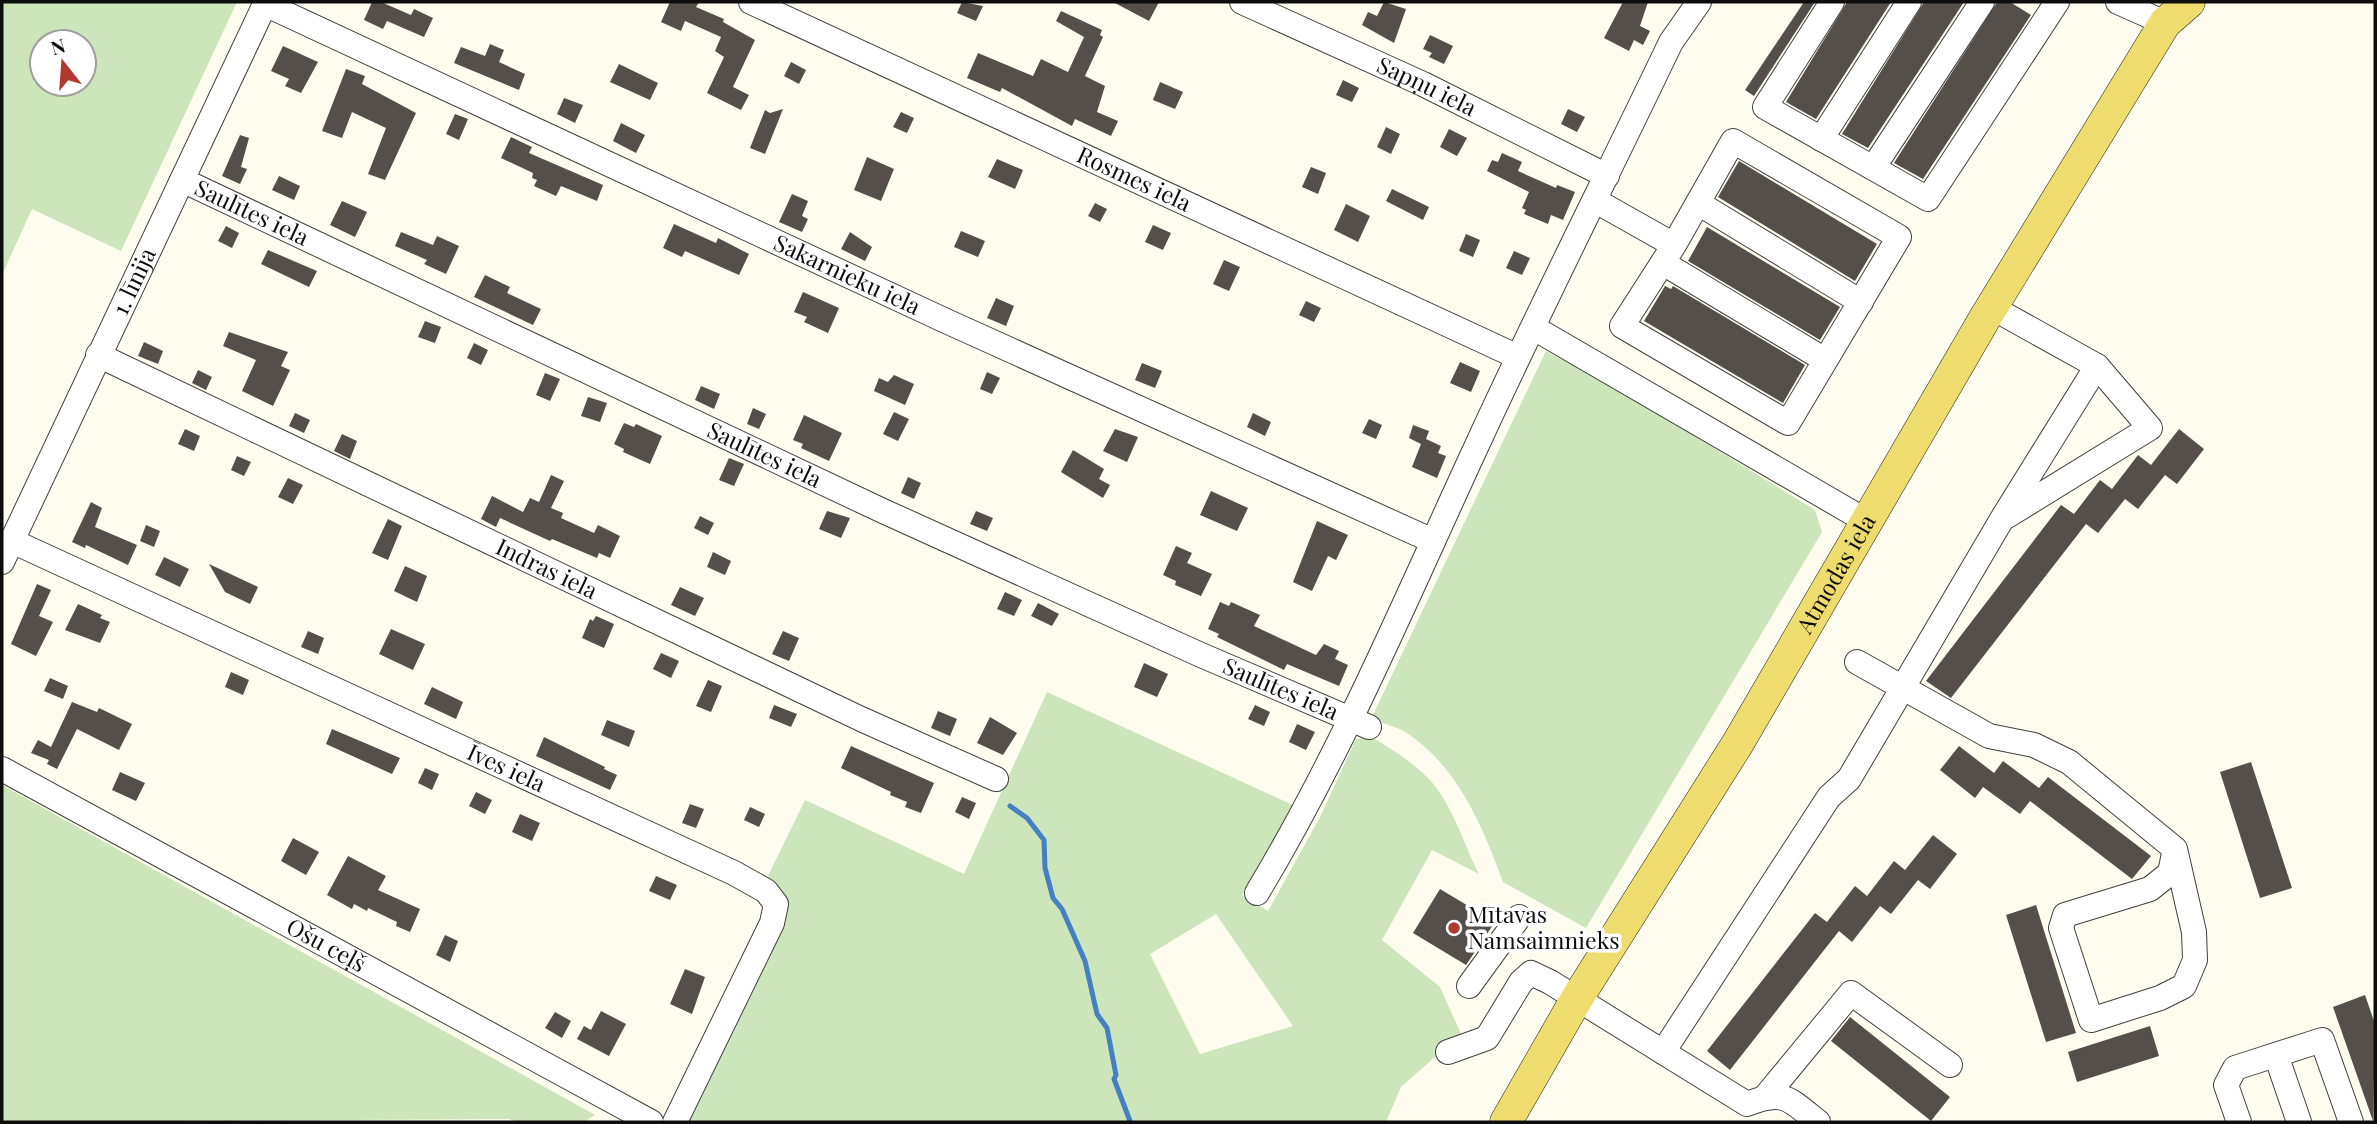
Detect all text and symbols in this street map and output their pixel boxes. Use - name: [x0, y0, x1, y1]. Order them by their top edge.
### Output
- north arrow: [28, 28, 98, 98]
- text: N: [47, 31, 68, 60]
- street label: Sapņu iela: [1373, 48, 1483, 123]
- street label: Rosmes iela: [1073, 138, 1197, 218]
- street label: Saulītes iela: [190, 171, 315, 252]
- street label: Sakarnieku iela: [769, 226, 926, 321]
- street label: 1. līnija: [104, 242, 162, 320]
- street label: Saulītes iela: [703, 413, 828, 494]
- street label: Atmodas iela: [1788, 507, 1882, 639]
- street label: Indras iela: [491, 530, 604, 605]
- street label: Saulītes iela: [1219, 649, 1344, 726]
- street label: Īves iela: [462, 735, 551, 798]
- place label: Mītavas Namsaimnieks: [1468, 898, 1620, 955]
- street label: Ošu ceļš: [282, 910, 372, 978]
- marker: Mītavas Namsaimnieks: [1446, 920, 1462, 936]

